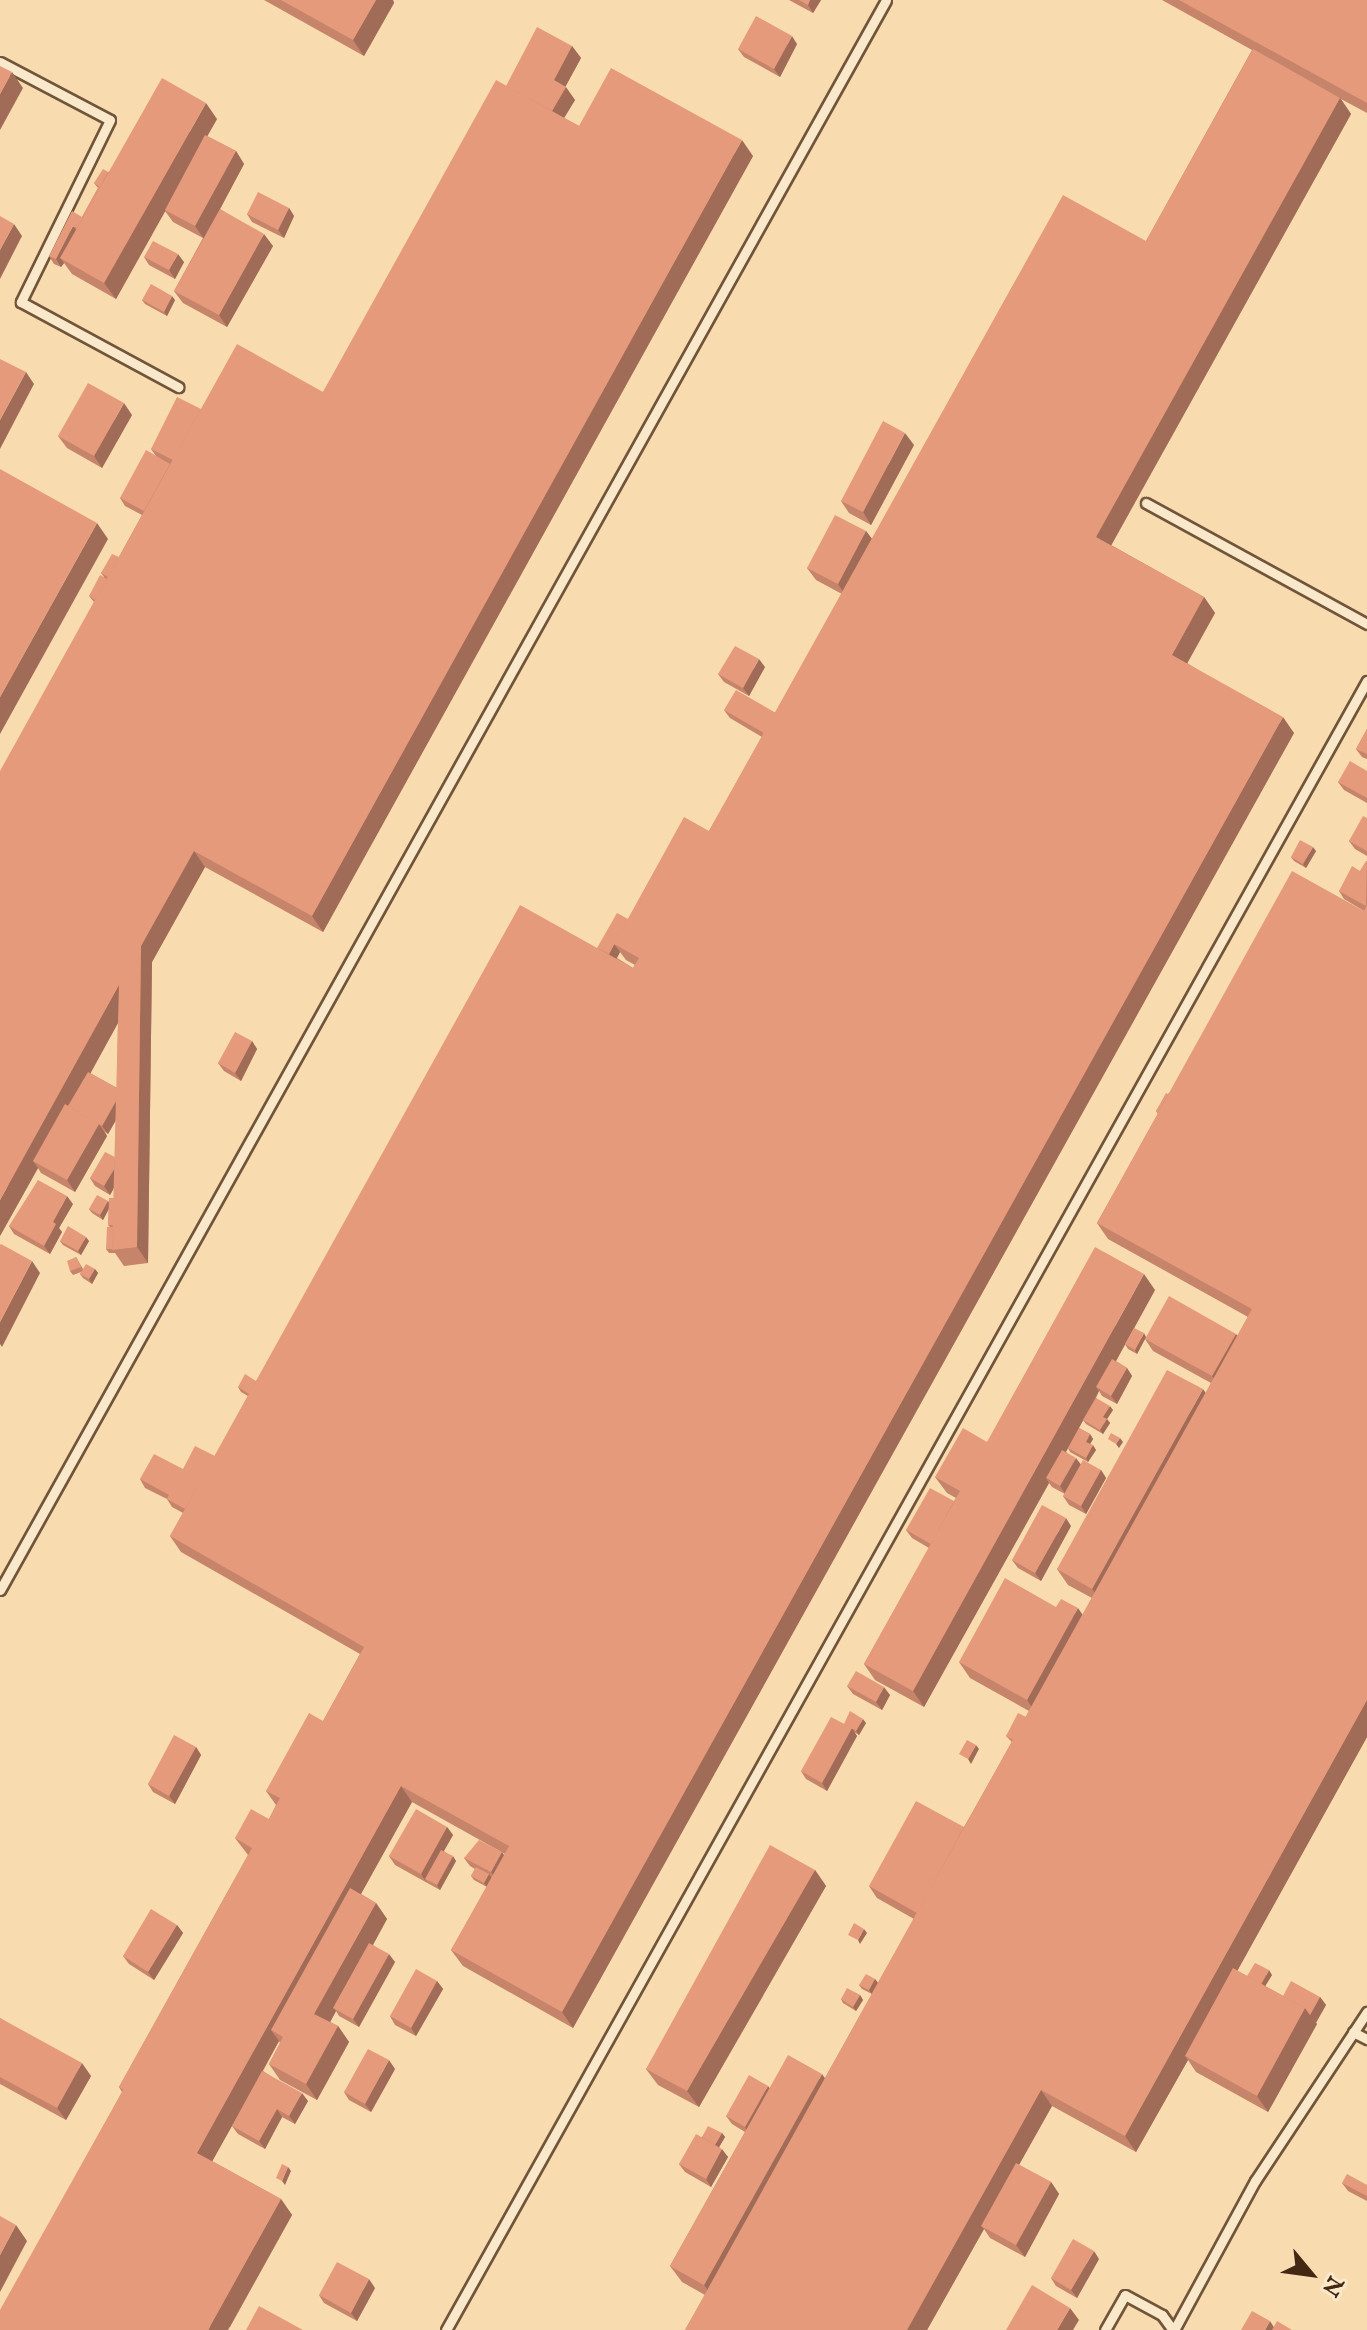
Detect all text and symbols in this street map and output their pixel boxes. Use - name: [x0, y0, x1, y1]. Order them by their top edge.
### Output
- north arrow: [1271, 2234, 1351, 2314]
- text: N: [1315, 2271, 1349, 2301]

